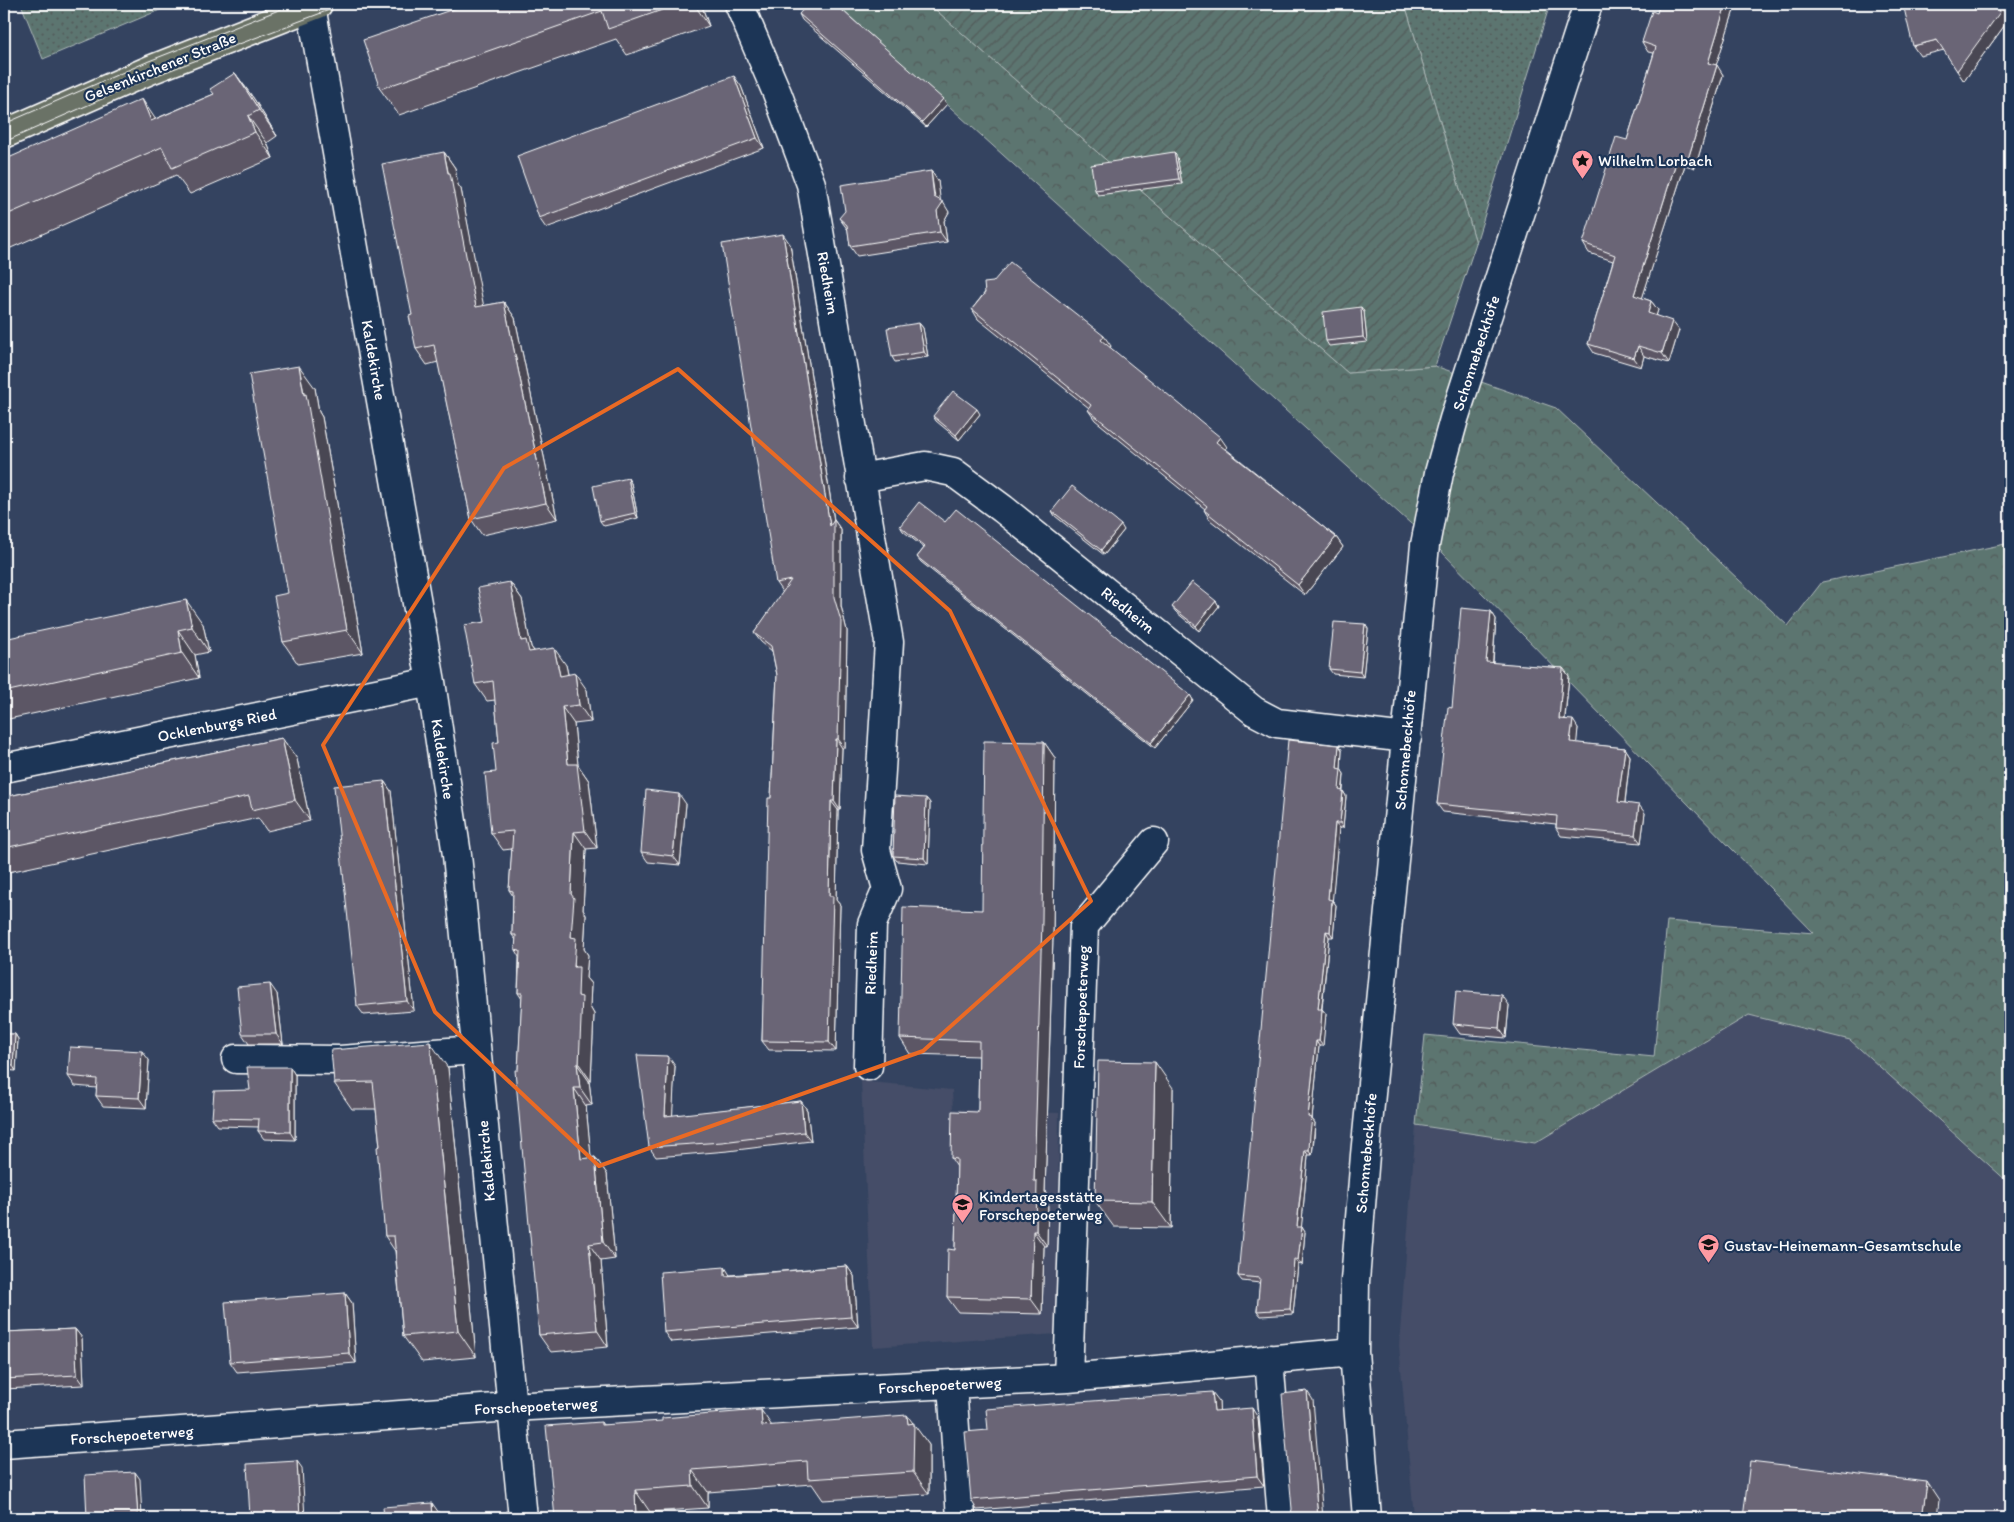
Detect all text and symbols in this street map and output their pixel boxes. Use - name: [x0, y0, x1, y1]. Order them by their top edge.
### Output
- street label: Gelsenkirchener Straße: [81, 28, 239, 106]
- place icon: Wilhelm Lorbach: [1570, 148, 1594, 179]
- place label: Wilhelm Lorbach: [1598, 151, 1712, 170]
- street label: Riedheim: [813, 250, 843, 317]
- street label: Schonnebeckhöfe: [1448, 293, 1504, 413]
- street label: Kaldekirche: [358, 318, 390, 402]
- street label: Riedheim: [1097, 583, 1159, 638]
- street label: Schonnebeckhöfe: [1390, 689, 1420, 811]
- street label: Ocklenburgs Ried: [156, 704, 278, 746]
- street label: Kaldekirche: [427, 717, 459, 801]
- street label: Riedheim: [860, 930, 882, 995]
- street label: Forschepoeterweg: [1069, 944, 1093, 1069]
- street label: Schonnebeckhöfe: [1351, 1092, 1381, 1214]
- street label: Kaldekirche: [473, 1120, 499, 1202]
- place label: Kindertagesstätte Forschepoeterweg: [979, 1187, 1103, 1224]
- school or university icon: Kindertagesstätte Forschepoeterweg: [951, 1193, 975, 1224]
- school or university icon: Gustav-Heinemann-Gesamtschule: [1696, 1233, 1720, 1264]
- place label: Gustav-Heinemann-Gesamtschule: [1724, 1236, 1961, 1255]
- street label: Forschepoeterweg: [878, 1372, 1003, 1398]
- street label: Forschepoeterweg: [474, 1393, 599, 1419]
- street label: Forschepoeterweg: [70, 1421, 195, 1449]

